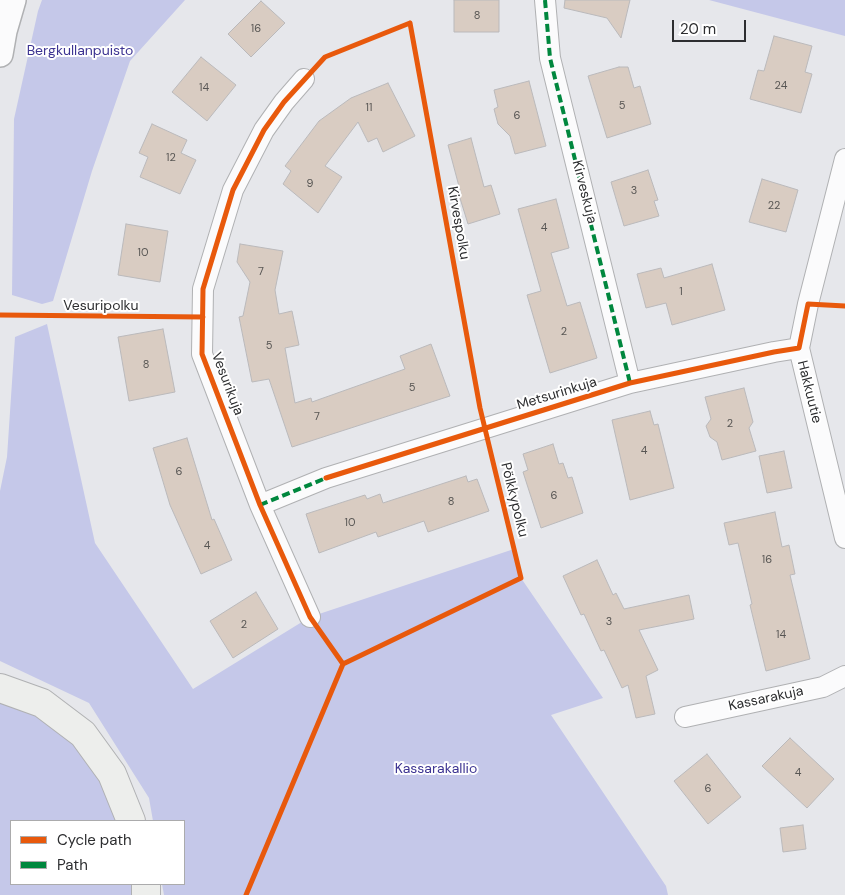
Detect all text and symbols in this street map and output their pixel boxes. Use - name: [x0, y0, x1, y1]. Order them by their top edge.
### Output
- house number: 8: [474, 9, 480, 23]
- scale bar: [675, 10, 749, 42]
- text: 20 m: [680, 19, 716, 39]
- house number: 16: [251, 22, 261, 36]
- park label: Bergkullanpuisto: [27, 43, 133, 59]
- house number: 24: [775, 79, 787, 93]
- house number: 14: [199, 81, 209, 95]
- house number: 5: [619, 99, 625, 113]
- house number: 11: [366, 101, 372, 115]
- house number: 6: [514, 109, 520, 123]
- house number: 12: [166, 151, 176, 165]
- street label: Kirveskuja: [568, 159, 600, 225]
- house number: 9: [307, 177, 313, 191]
- house number: 3: [631, 184, 637, 198]
- street label: Kirvespolku: [443, 185, 473, 261]
- house number: 22: [768, 199, 780, 213]
- house number: 4: [541, 221, 547, 235]
- house number: 10: [138, 246, 148, 260]
- house number: 7: [258, 265, 264, 279]
- house number: 1: [679, 285, 683, 299]
- street label: Vesuripolku: [63, 298, 139, 314]
- house number: 2: [561, 325, 567, 339]
- house number: 5: [266, 339, 272, 353]
- street label: Vesurikuja: [207, 350, 247, 418]
- house number: 8: [143, 358, 149, 372]
- street label: Hakkuutie: [793, 359, 825, 425]
- street label: Metsurinkuja: [515, 374, 599, 414]
- house number: 5: [409, 381, 415, 395]
- house number: 7: [314, 410, 320, 424]
- house number: 2: [727, 417, 733, 431]
- house number: 4: [641, 444, 647, 458]
- street label: Pölkkypolku: [497, 461, 531, 539]
- house number: 6: [176, 465, 182, 479]
- house number: 6: [551, 489, 557, 503]
- house number: 8: [448, 495, 454, 509]
- house number: 10: [345, 516, 355, 530]
- house number: 4: [204, 539, 210, 553]
- house number: 16: [762, 553, 772, 567]
- house number: 3: [606, 615, 612, 629]
- house number: 2: [241, 618, 247, 632]
- house number: 14: [776, 628, 786, 642]
- street label: Kassarakuja: [727, 683, 805, 715]
- park label: Kassarakallio: [395, 761, 477, 777]
- house number: 4: [795, 766, 801, 780]
- house number: 6: [705, 782, 711, 796]
- legend: [10, 820, 185, 885]
- text: Cycle path: [57, 830, 132, 850]
- text: Path: [57, 855, 88, 875]

